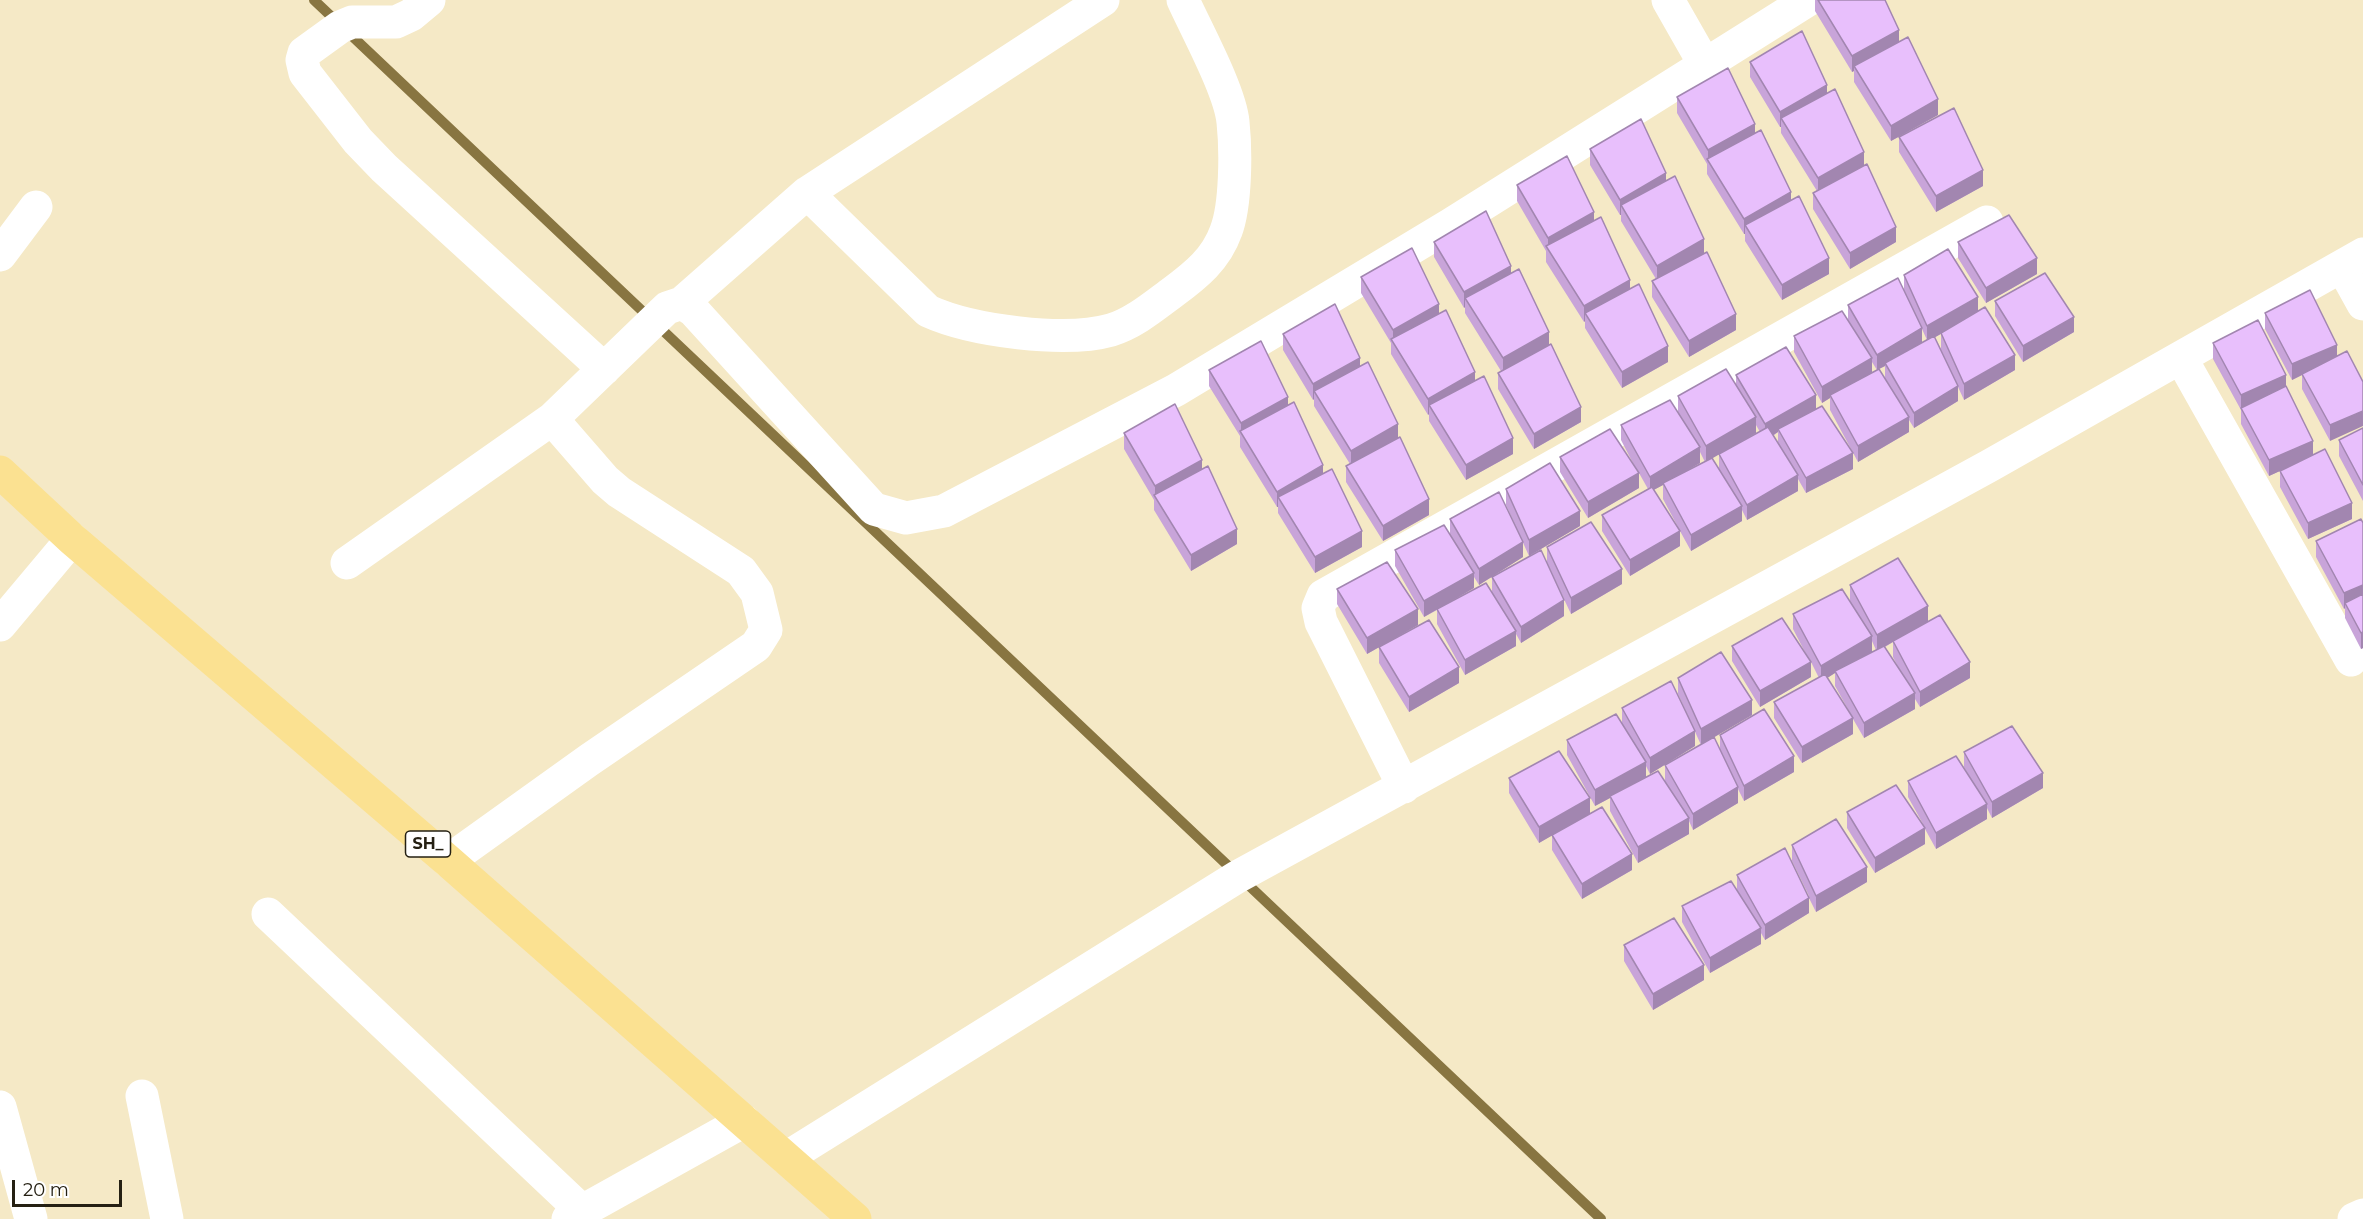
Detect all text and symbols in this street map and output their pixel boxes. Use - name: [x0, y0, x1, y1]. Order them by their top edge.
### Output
- road number: SH_: [406, 831, 450, 857]
- scale bar: [15, 1168, 124, 1206]
- text: 20 m: [23, 1179, 69, 1201]

